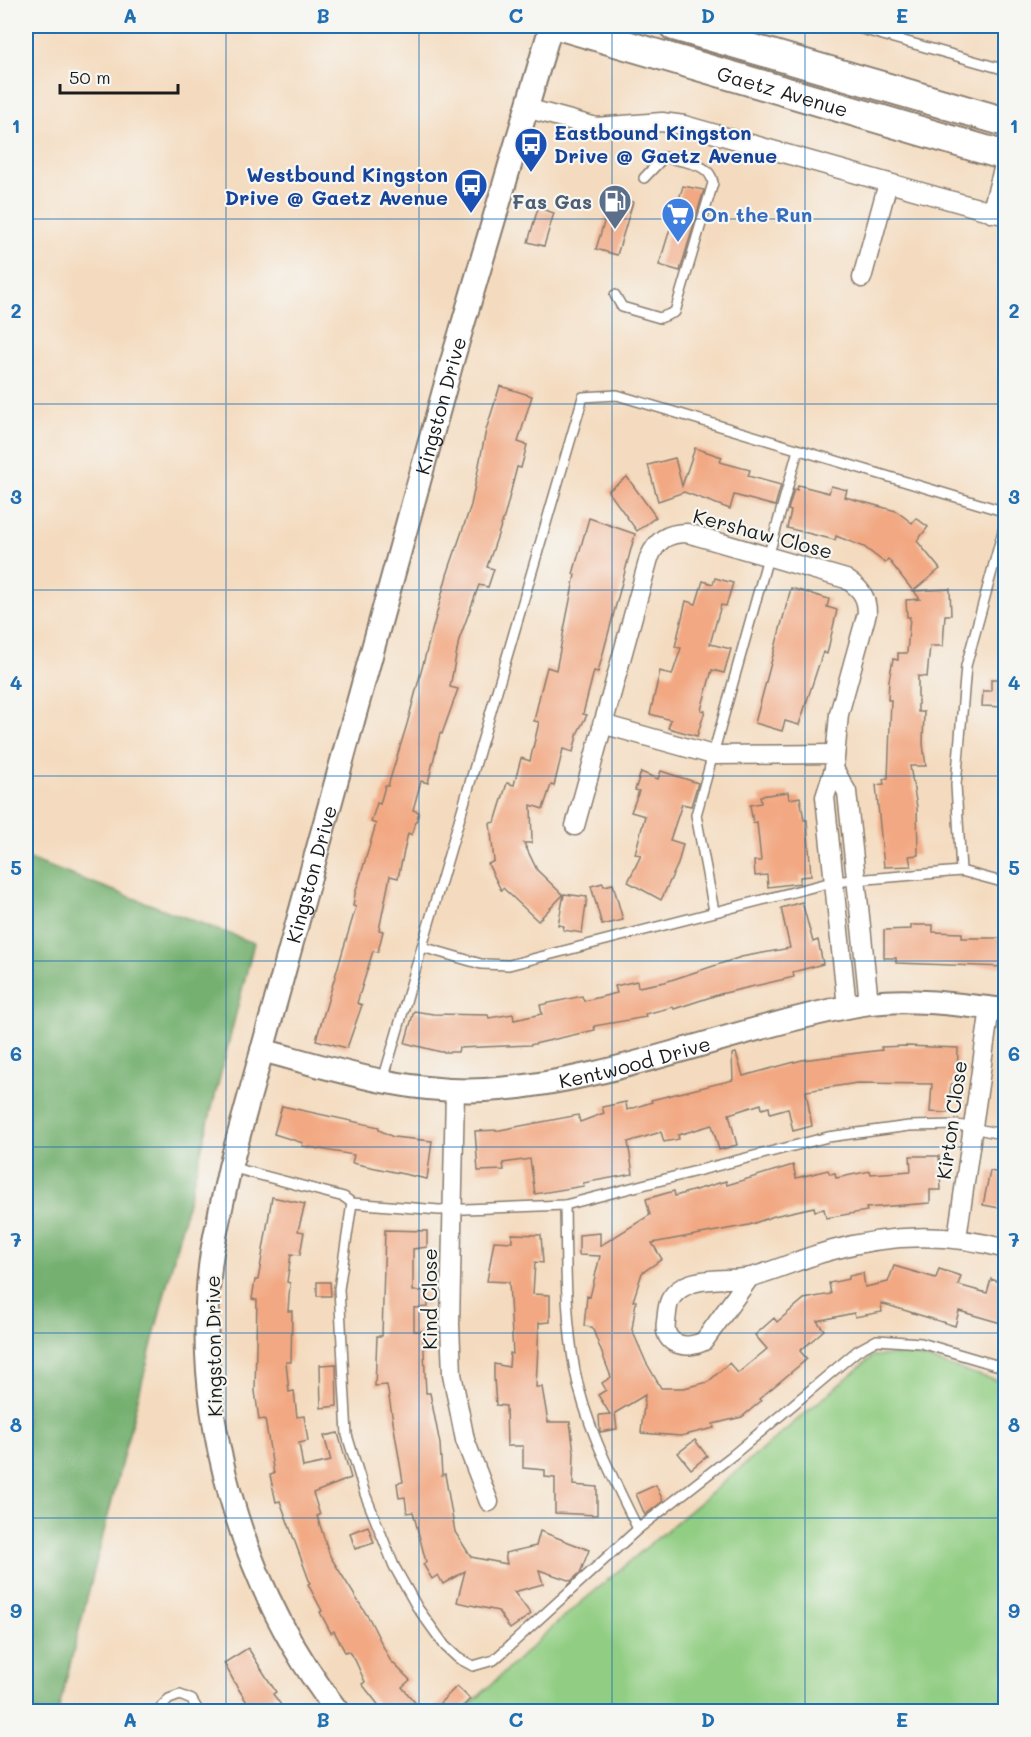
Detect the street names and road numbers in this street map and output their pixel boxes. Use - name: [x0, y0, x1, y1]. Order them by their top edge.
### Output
- street label: Gaetz Avenue: [714, 59, 851, 122]
- street label: Kingston Drive: [409, 334, 472, 477]
- street label: Kershaw Close: [690, 502, 836, 564]
- street label: Kingston Drive: [279, 802, 342, 946]
- street label: Kentwood Drive: [556, 1030, 713, 1094]
- street label: Kirton Close: [930, 1059, 972, 1181]
- street label: Kind Close: [416, 1248, 442, 1350]
- street label: Kingston Drive: [199, 1275, 227, 1417]

